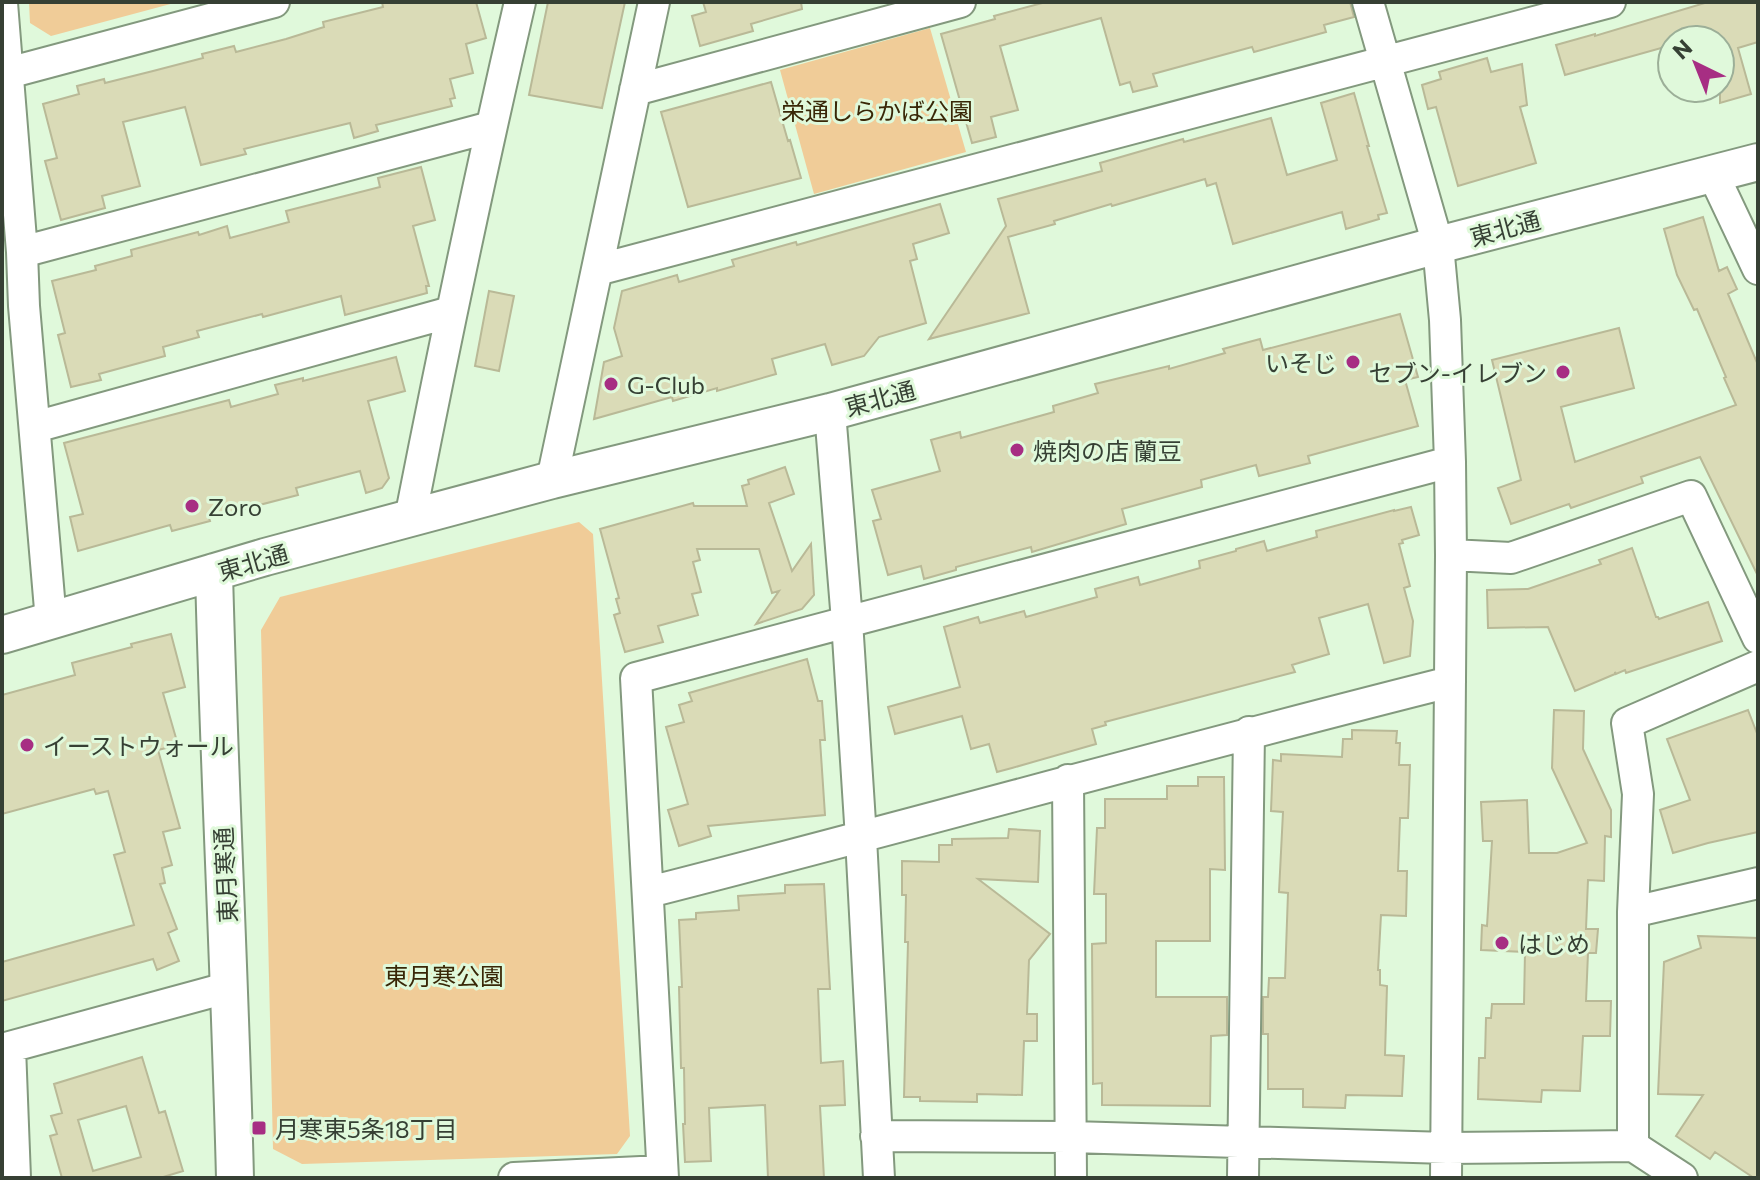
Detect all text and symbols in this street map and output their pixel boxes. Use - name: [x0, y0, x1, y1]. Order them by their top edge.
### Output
- north arrow: [1656, 24, 1736, 104]
- text: N: [1667, 34, 1697, 65]
- park label: 栄通しらかば公園: [781, 96, 973, 125]
- street label: 東北通: [1466, 205, 1544, 251]
- place label: いそじ: [1265, 348, 1337, 377]
- marker: いそじ: [1344, 353, 1362, 371]
- place label: セブン-イレブン: [1369, 358, 1547, 387]
- marker: セブン-イレブン: [1554, 363, 1572, 381]
- place label: G-Club: [627, 370, 705, 399]
- marker: G-Club: [602, 375, 620, 393]
- street label: 東北通: [841, 375, 919, 421]
- place label: 焼肉の店 蘭豆: [1033, 436, 1182, 465]
- marker: 焼肉の店 蘭豆: [1008, 441, 1026, 459]
- place label: Zoro: [208, 492, 262, 521]
- marker: Zoro: [183, 497, 201, 515]
- street label: 東北通: [214, 538, 292, 586]
- place label: イーストウォール: [43, 731, 234, 760]
- marker: イーストウォール: [18, 736, 36, 754]
- street label: 東月寒通: [208, 826, 242, 924]
- place label: はじめ: [1518, 929, 1590, 958]
- marker: はじめ: [1493, 934, 1511, 952]
- park label: 東月寒公園: [384, 961, 504, 990]
- place label: 月寒東5条18丁目: [275, 1114, 458, 1143]
- marker: 月寒東5条18丁目: [250, 1119, 268, 1137]

